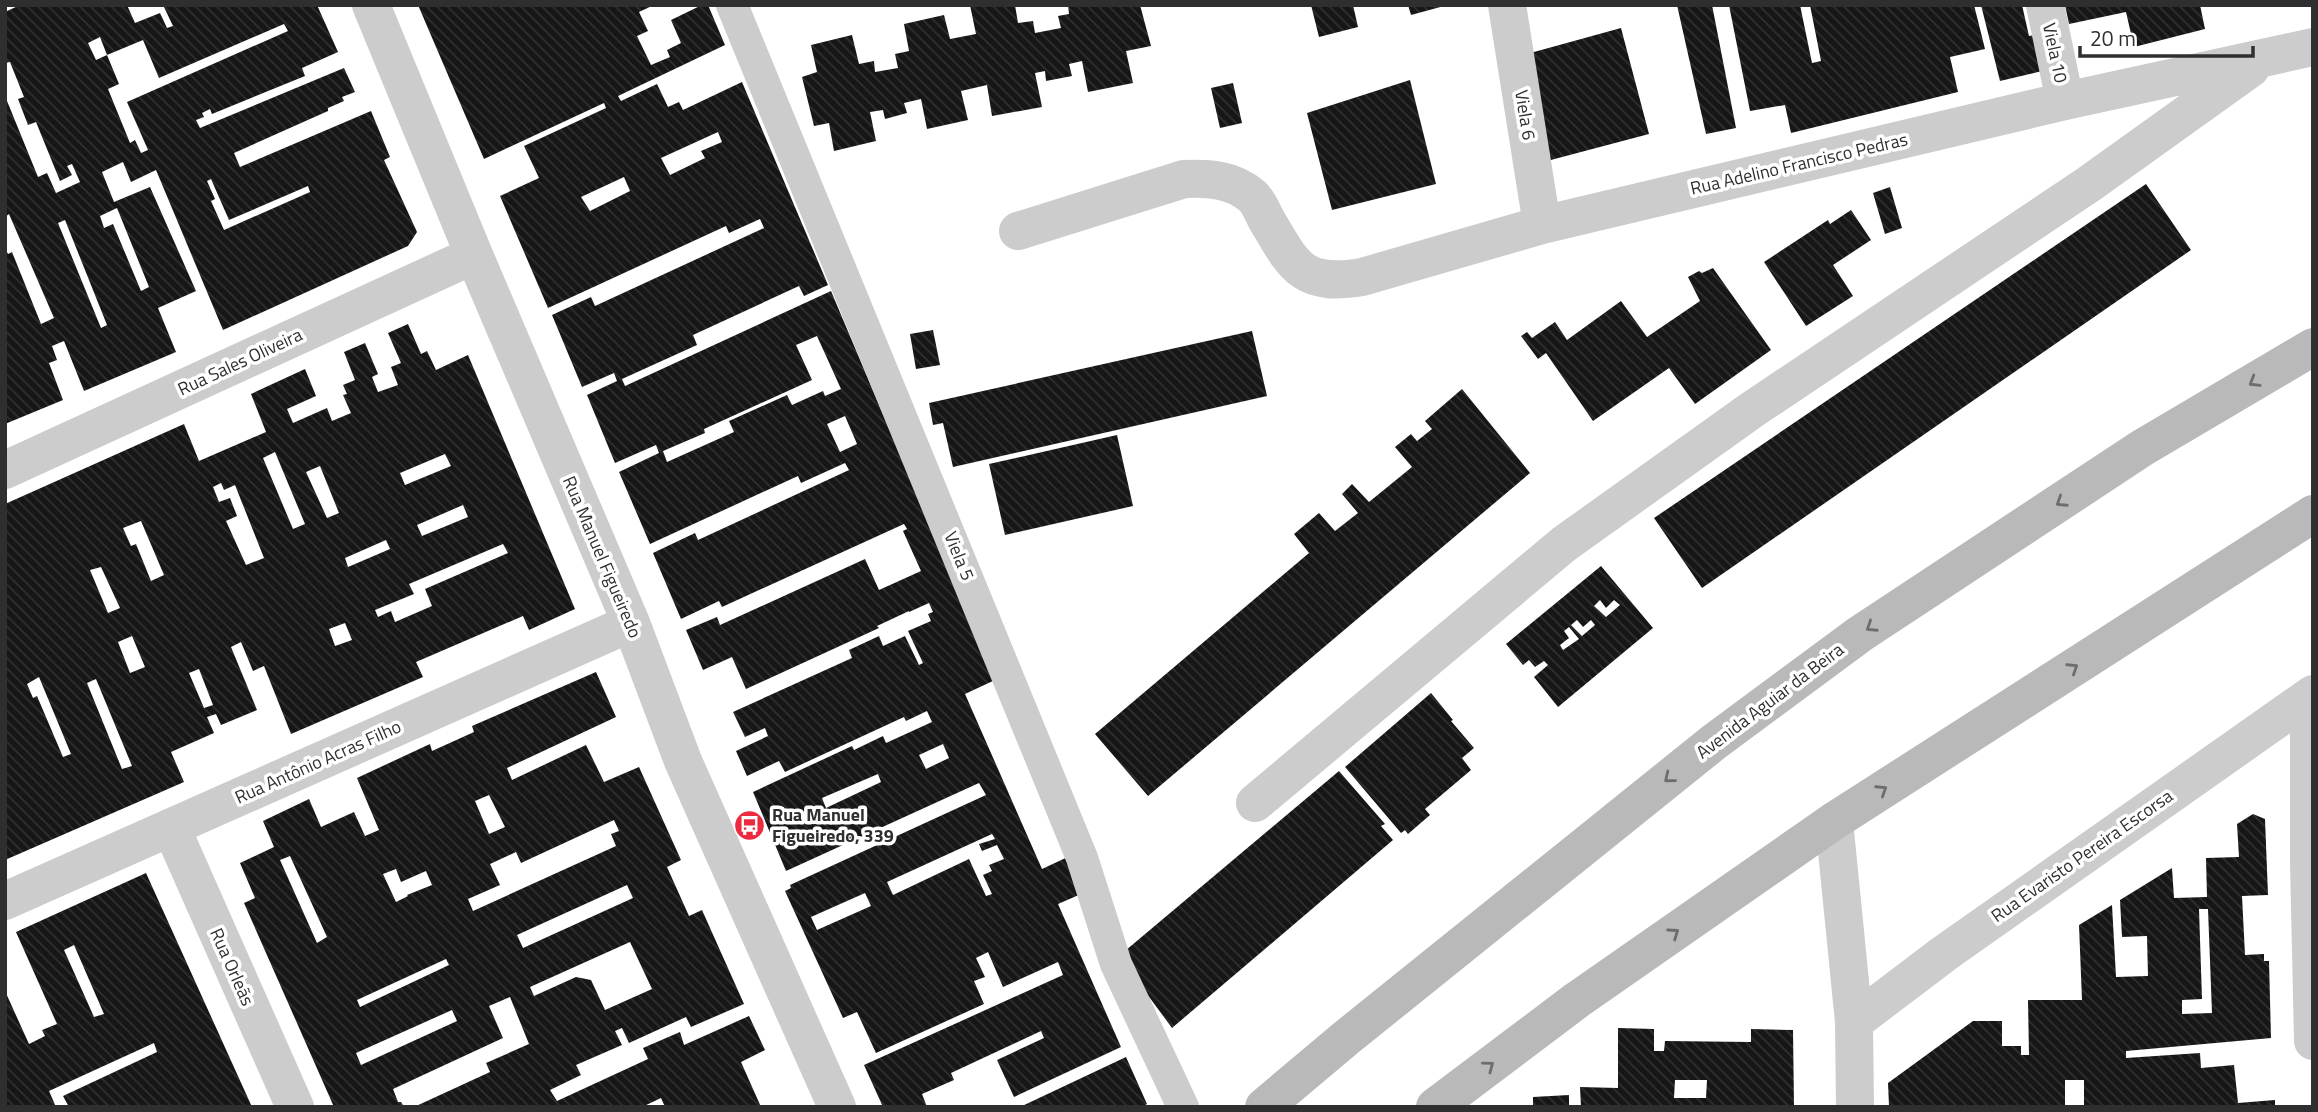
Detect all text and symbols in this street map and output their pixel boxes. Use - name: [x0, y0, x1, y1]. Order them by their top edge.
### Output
- scale bar: [2080, 14, 2253, 58]
- street label: Viela 10: [2036, 20, 2075, 85]
- text: 20 m: [2090, 22, 2136, 54]
- street label: Viela 6: [1508, 88, 1543, 142]
- street label: Rua Adelino Francisco Pedras: [1688, 125, 1910, 202]
- street label: Rua Sales Oliveira: [173, 321, 307, 402]
- one-way arrow: [2249, 373, 2262, 386]
- street label: Rua Manuel Figueiredo: [556, 472, 649, 642]
- one-way arrow: [2056, 494, 2069, 506]
- street label: Viela 5: [937, 527, 981, 584]
- one-way arrow: [1866, 618, 1879, 631]
- street label: Avenida Aguiar da Beira: [1690, 636, 1849, 765]
- one-way arrow: [2066, 663, 2079, 676]
- street label: Rua Antônio Acras Filho: [230, 713, 405, 810]
- one-way arrow: [1665, 770, 1678, 782]
- street label: Rua Evaristo Pereira Escorsa: [1985, 782, 2178, 929]
- one-way arrow: [1874, 786, 1887, 799]
- place label: Rua Manuel Figueiredo, 339: [772, 801, 894, 849]
- bus stop icon: Rua Manuel Figueiredo, 339: [732, 808, 766, 842]
- street label: Rua Orleãs: [203, 924, 262, 1010]
- one-way arrow: [1666, 929, 1679, 941]
- one-way arrow: [1482, 1061, 1494, 1074]

